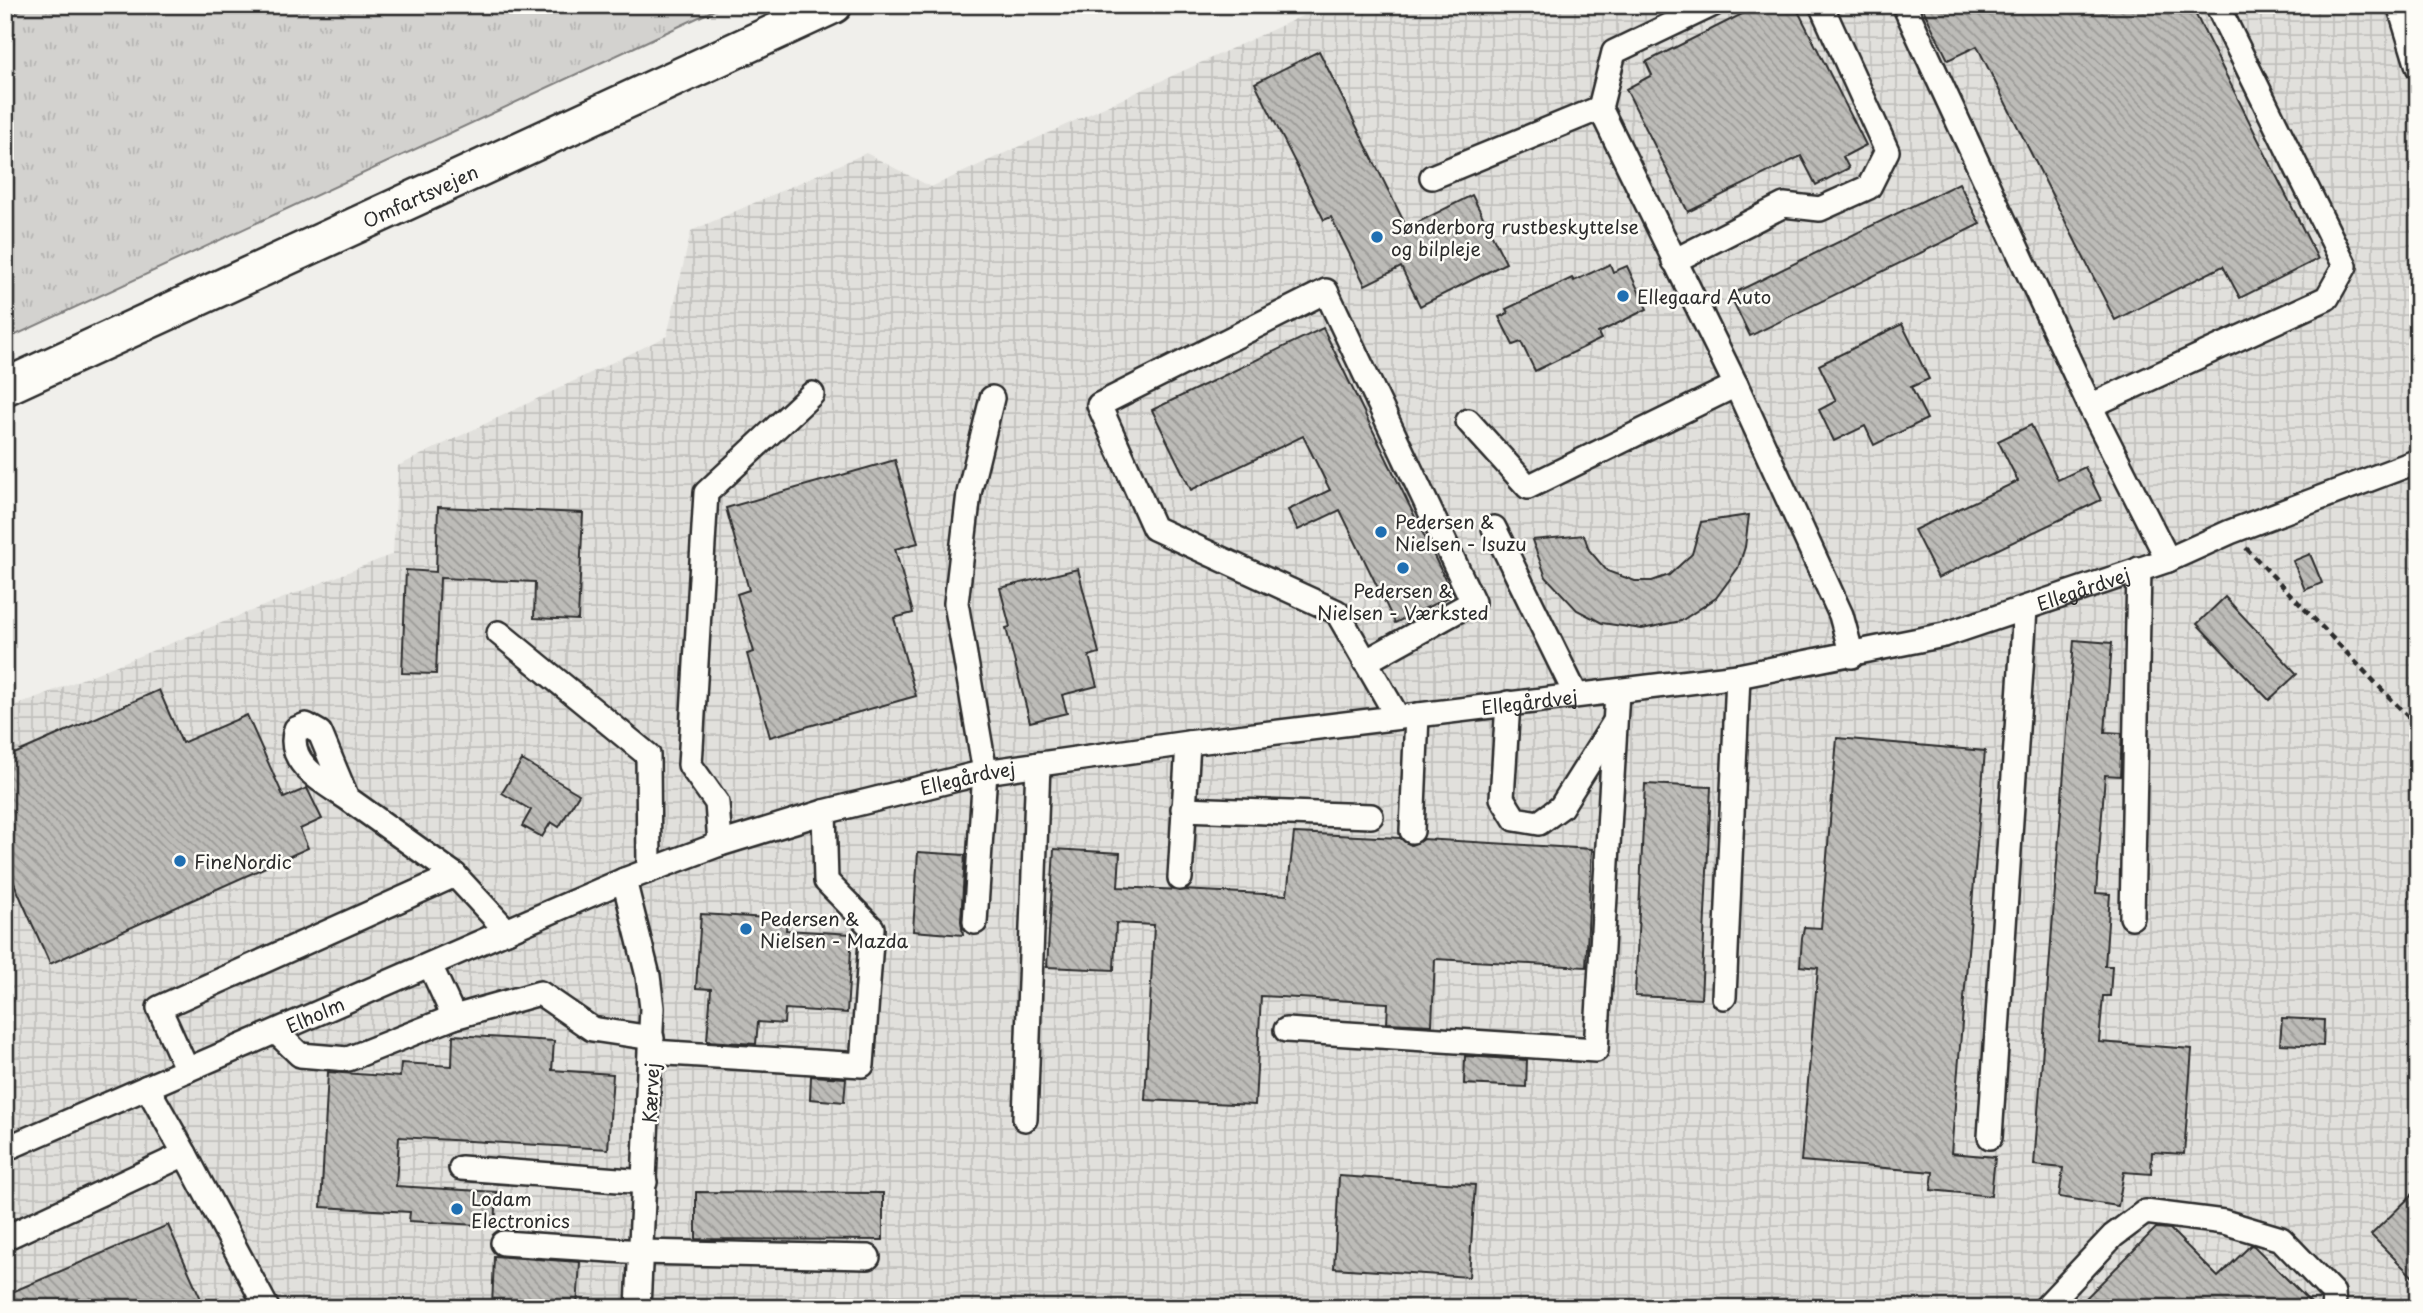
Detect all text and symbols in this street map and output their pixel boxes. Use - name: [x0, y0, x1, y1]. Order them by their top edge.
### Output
- street label: Omfartsvejen: [358, 157, 482, 234]
- place label: Sønderborg rustbeskyttelse og bilpleje: [1391, 212, 1639, 262]
- marker: Sønderborg rustbeskyttelse og bilpleje: [1369, 229, 1385, 245]
- place label: Ellegaard Auto: [1637, 282, 1771, 310]
- marker: Ellegaard Auto: [1615, 288, 1631, 304]
- place label: Pedersen & Nielsen - Isuzu: [1395, 507, 1527, 557]
- marker: Pedersen & Nielsen - Isuzu: [1373, 524, 1389, 540]
- marker: Pedersen & Nielsen - Værksted: [1395, 560, 1411, 576]
- street label: Ellegårdvej: [2033, 560, 2133, 617]
- place label: Pedersen & Nielsen - Værksted: [1317, 576, 1489, 626]
- street label: Ellegårdvej: [1479, 682, 1579, 721]
- street label: Ellegårdvej: [917, 754, 1017, 802]
- place label: FineNordic: [194, 847, 292, 875]
- marker: FineNordic: [172, 853, 188, 869]
- place label: Pedersen & Nielsen - Mazda: [760, 904, 908, 954]
- marker: Pedersen & Nielsen - Mazda: [738, 921, 754, 937]
- street label: Elholm: [281, 989, 349, 1039]
- street label: Kærvej: [634, 1062, 666, 1124]
- place label: Lodam Electronics: [471, 1184, 570, 1234]
- marker: Lodam Electronics: [449, 1201, 465, 1217]

